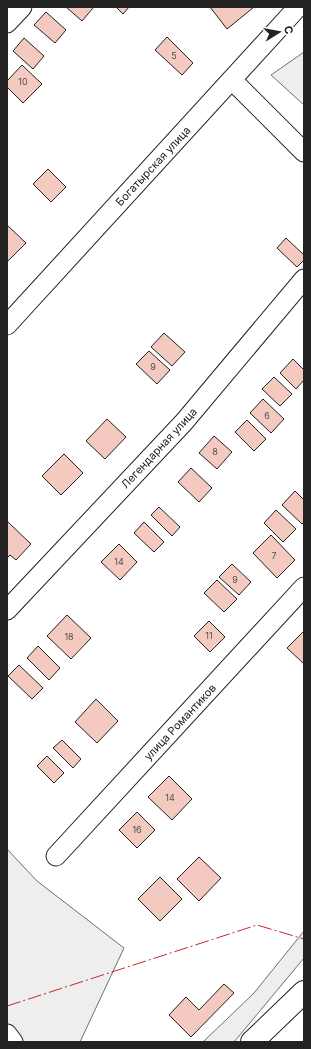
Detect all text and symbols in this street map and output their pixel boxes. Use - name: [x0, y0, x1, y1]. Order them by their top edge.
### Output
- north arrow: [259, 12, 299, 52]
- text: С: [281, 25, 296, 35]
- house number: 5: [171, 50, 177, 61]
- house number: 10: [18, 76, 28, 87]
- street label: Богатырская улица: [113, 123, 193, 209]
- house number: 9: [150, 361, 156, 372]
- street label: Легендарная улица: [118, 405, 200, 491]
- house number: 6: [264, 410, 270, 421]
- house number: 8: [212, 446, 218, 457]
- house number: 7: [271, 550, 277, 561]
- house number: 14: [114, 556, 124, 567]
- house number: 9: [232, 574, 238, 585]
- house number: 11: [205, 630, 213, 641]
- house number: 18: [64, 631, 74, 642]
- street label: улица Романтиков: [141, 681, 219, 763]
- house number: 14: [165, 792, 175, 803]
- house number: 16: [132, 824, 142, 835]

